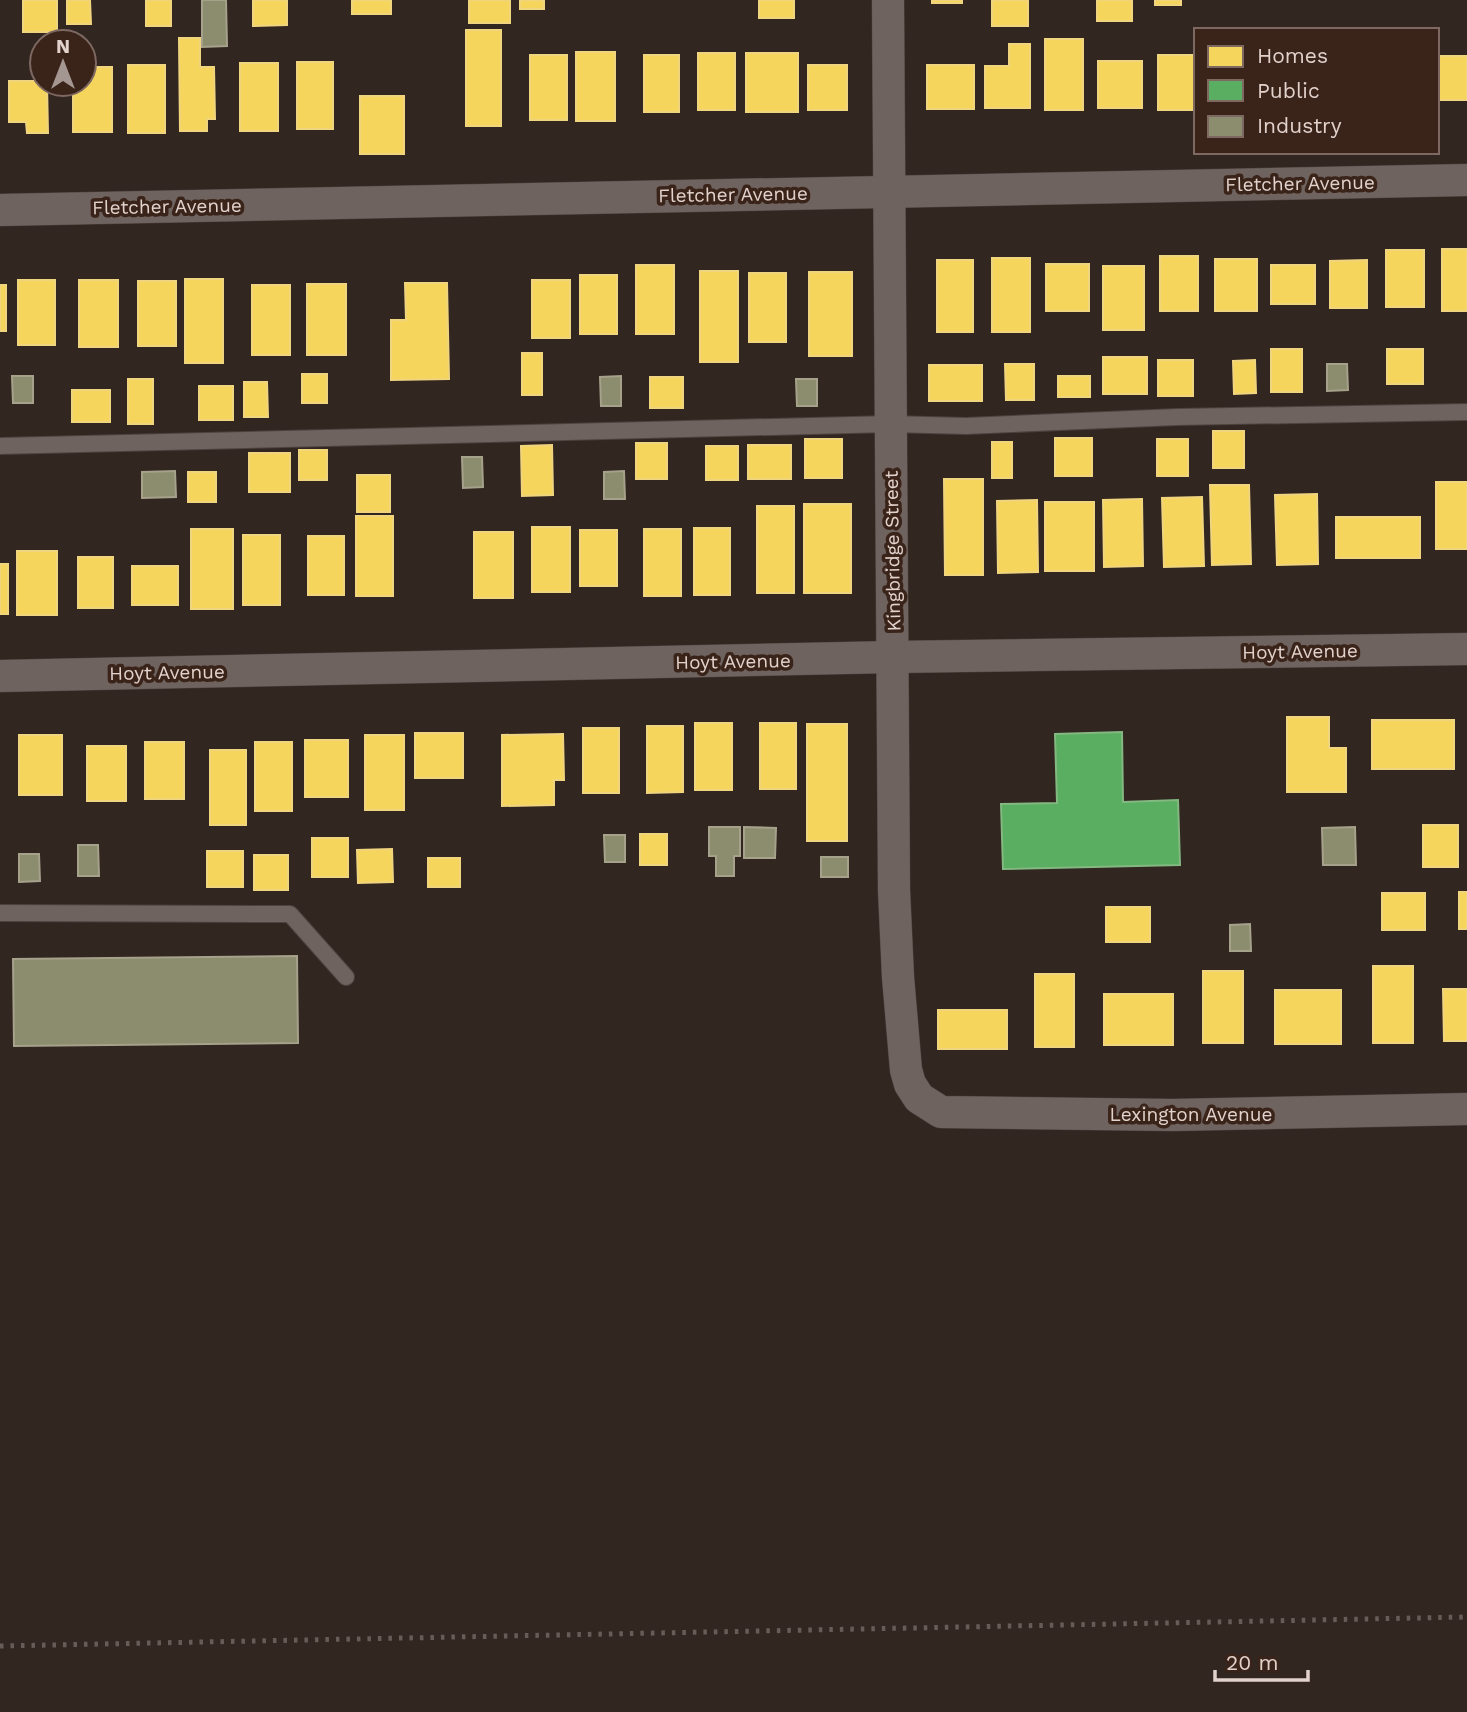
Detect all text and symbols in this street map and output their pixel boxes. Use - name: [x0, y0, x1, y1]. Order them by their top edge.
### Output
- north arrow: [28, 28, 98, 98]
- legend: [1194, 28, 1439, 154]
- text: N: [56, 35, 70, 58]
- text: Homes: [1257, 43, 1328, 68]
- text: Public: [1257, 78, 1320, 103]
- text: Industry: [1257, 113, 1342, 138]
- street label: Fletcher Avenue: [1225, 171, 1375, 196]
- street label: Fletcher Avenue: [658, 182, 808, 207]
- street label: Fletcher Avenue: [92, 194, 242, 219]
- street label: Kingbridge Street: [880, 470, 905, 632]
- street label: Hoyt Avenue: [1242, 639, 1358, 664]
- street label: Hoyt Avenue: [675, 649, 791, 674]
- street label: Hoyt Avenue: [109, 660, 225, 685]
- street label: Lexington Avenue: [1110, 1103, 1272, 1126]
- scale bar: [1215, 1638, 1308, 1682]
- text: 20 m: [1226, 1650, 1278, 1675]

